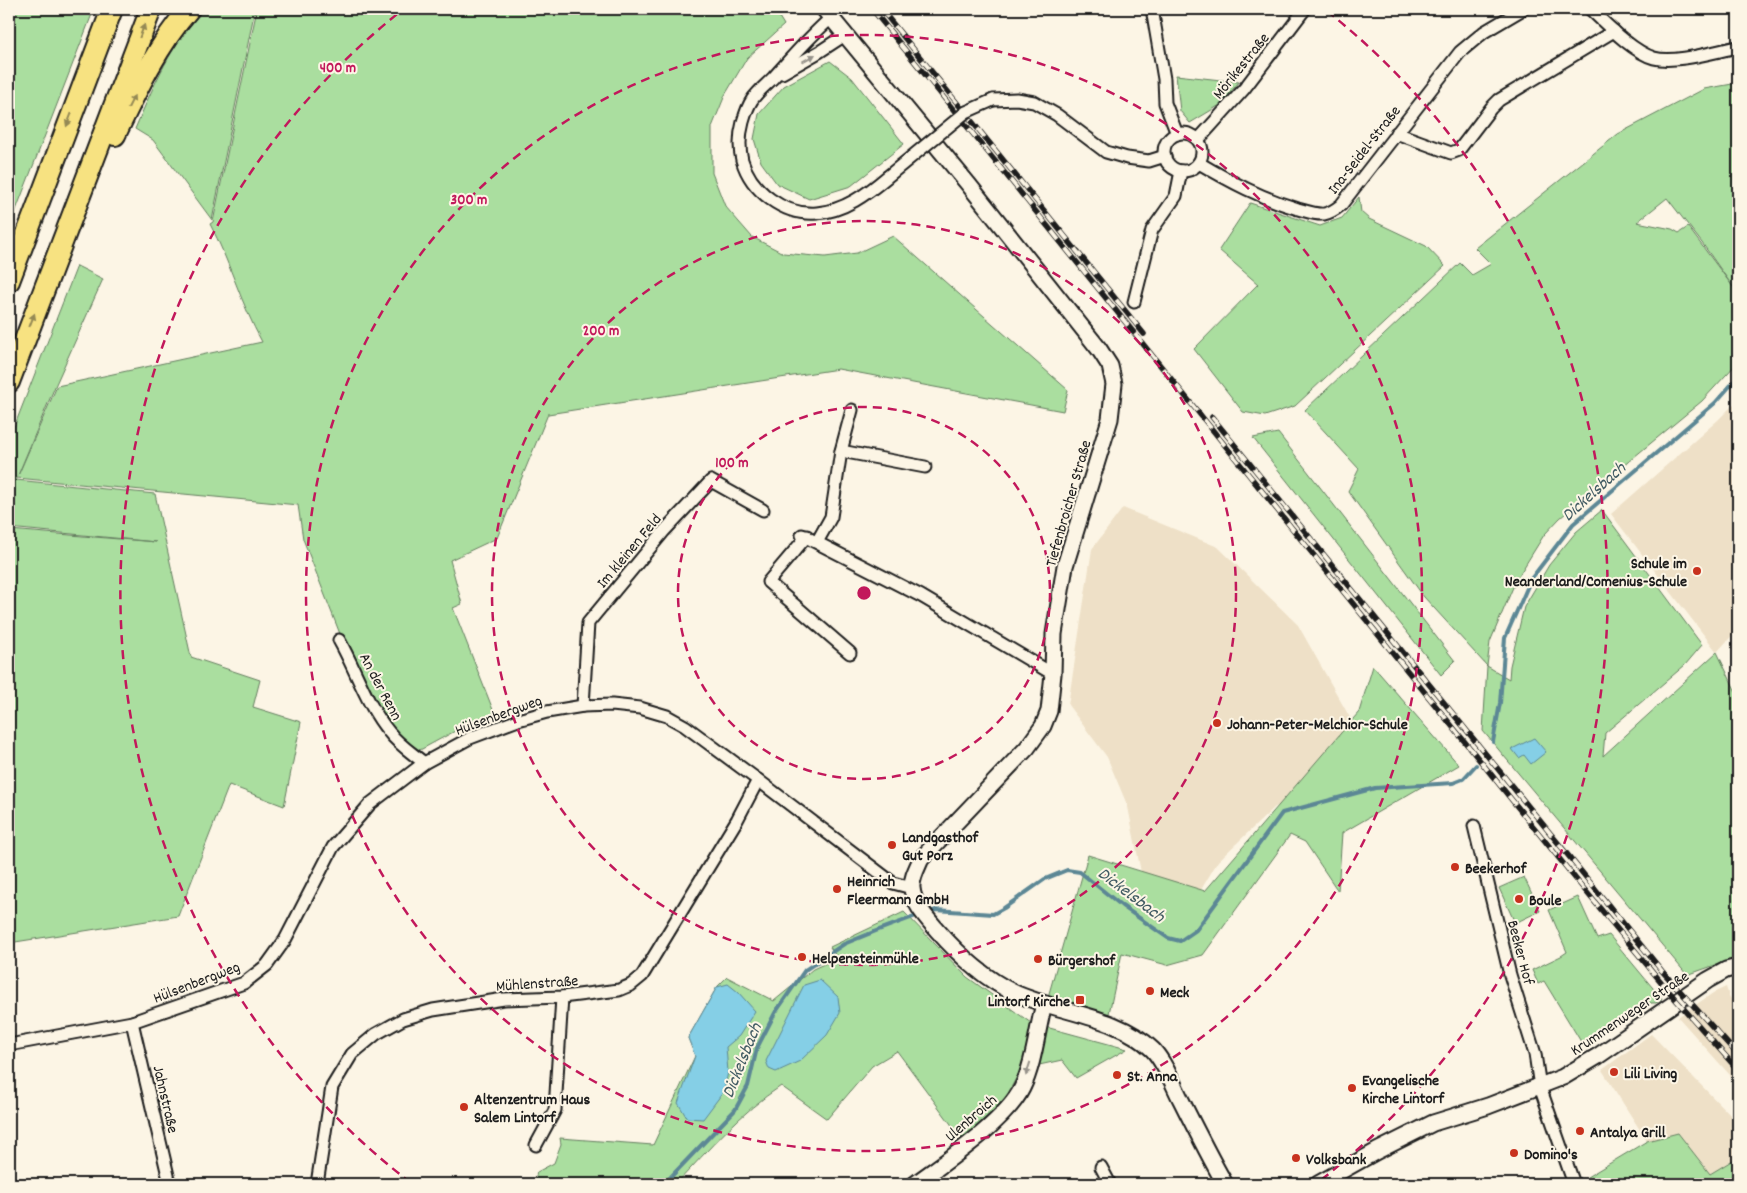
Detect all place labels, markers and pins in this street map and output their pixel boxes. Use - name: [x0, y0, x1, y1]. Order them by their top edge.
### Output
- place label: Schule im Neanderland/Comenius-Schule: [1505, 553, 1687, 594]
- marker: Schule im Neanderland/Comenius-Schule: [1691, 565, 1703, 577]
- centre of rings: [855, 584, 873, 602]
- place label: Johann-Peter-Melchior-Schule: [1227, 714, 1408, 737]
- marker: Johann-Peter-Melchior-Schule: [1211, 717, 1223, 729]
- place label: Landgasthof Gut Porz: [902, 827, 980, 868]
- marker: Landgasthof Gut Porz: [886, 839, 898, 851]
- place label: Beekerhof: [1465, 858, 1528, 881]
- marker: Beekerhof: [1449, 861, 1461, 873]
- place label: Heinrich Fleermann GmbH: [847, 871, 949, 912]
- marker: Heinrich Fleermann GmbH: [831, 883, 843, 895]
- place label: Boule: [1529, 890, 1561, 913]
- marker: Boule: [1513, 893, 1525, 905]
- place label: Helpensteinmühle: [812, 948, 919, 971]
- place label: Bürgershof: [1048, 950, 1117, 973]
- marker: Helpensteinmühle: [796, 951, 808, 963]
- marker: Bürgershof: [1032, 953, 1044, 965]
- place label: Meck: [1160, 982, 1190, 1005]
- marker: Meck: [1144, 985, 1156, 997]
- place label: Lintorf Kirche: [988, 991, 1070, 1014]
- marker: Lintorf Kirche: [1074, 994, 1086, 1006]
- place label: Lili Living: [1624, 1063, 1677, 1086]
- place label: St. Anna: [1127, 1066, 1179, 1089]
- marker: Lili Living: [1608, 1066, 1620, 1078]
- marker: St. Anna: [1111, 1069, 1123, 1081]
- place label: Evangelische Kirche Lintorf: [1362, 1070, 1446, 1111]
- marker: Evangelische Kirche Lintorf: [1346, 1082, 1358, 1094]
- place label: Altenzentrum Haus Salem Lintorf: [474, 1089, 590, 1130]
- marker: Altenzentrum Haus Salem Lintorf: [458, 1101, 470, 1113]
- place label: Antalya Grill: [1590, 1122, 1666, 1145]
- marker: Antalya Grill: [1574, 1125, 1586, 1137]
- place label: Domino's: [1524, 1144, 1578, 1167]
- marker: Domino's: [1508, 1147, 1520, 1159]
- place label: Volksbank: [1306, 1149, 1367, 1172]
- marker: Volksbank: [1290, 1152, 1302, 1164]

